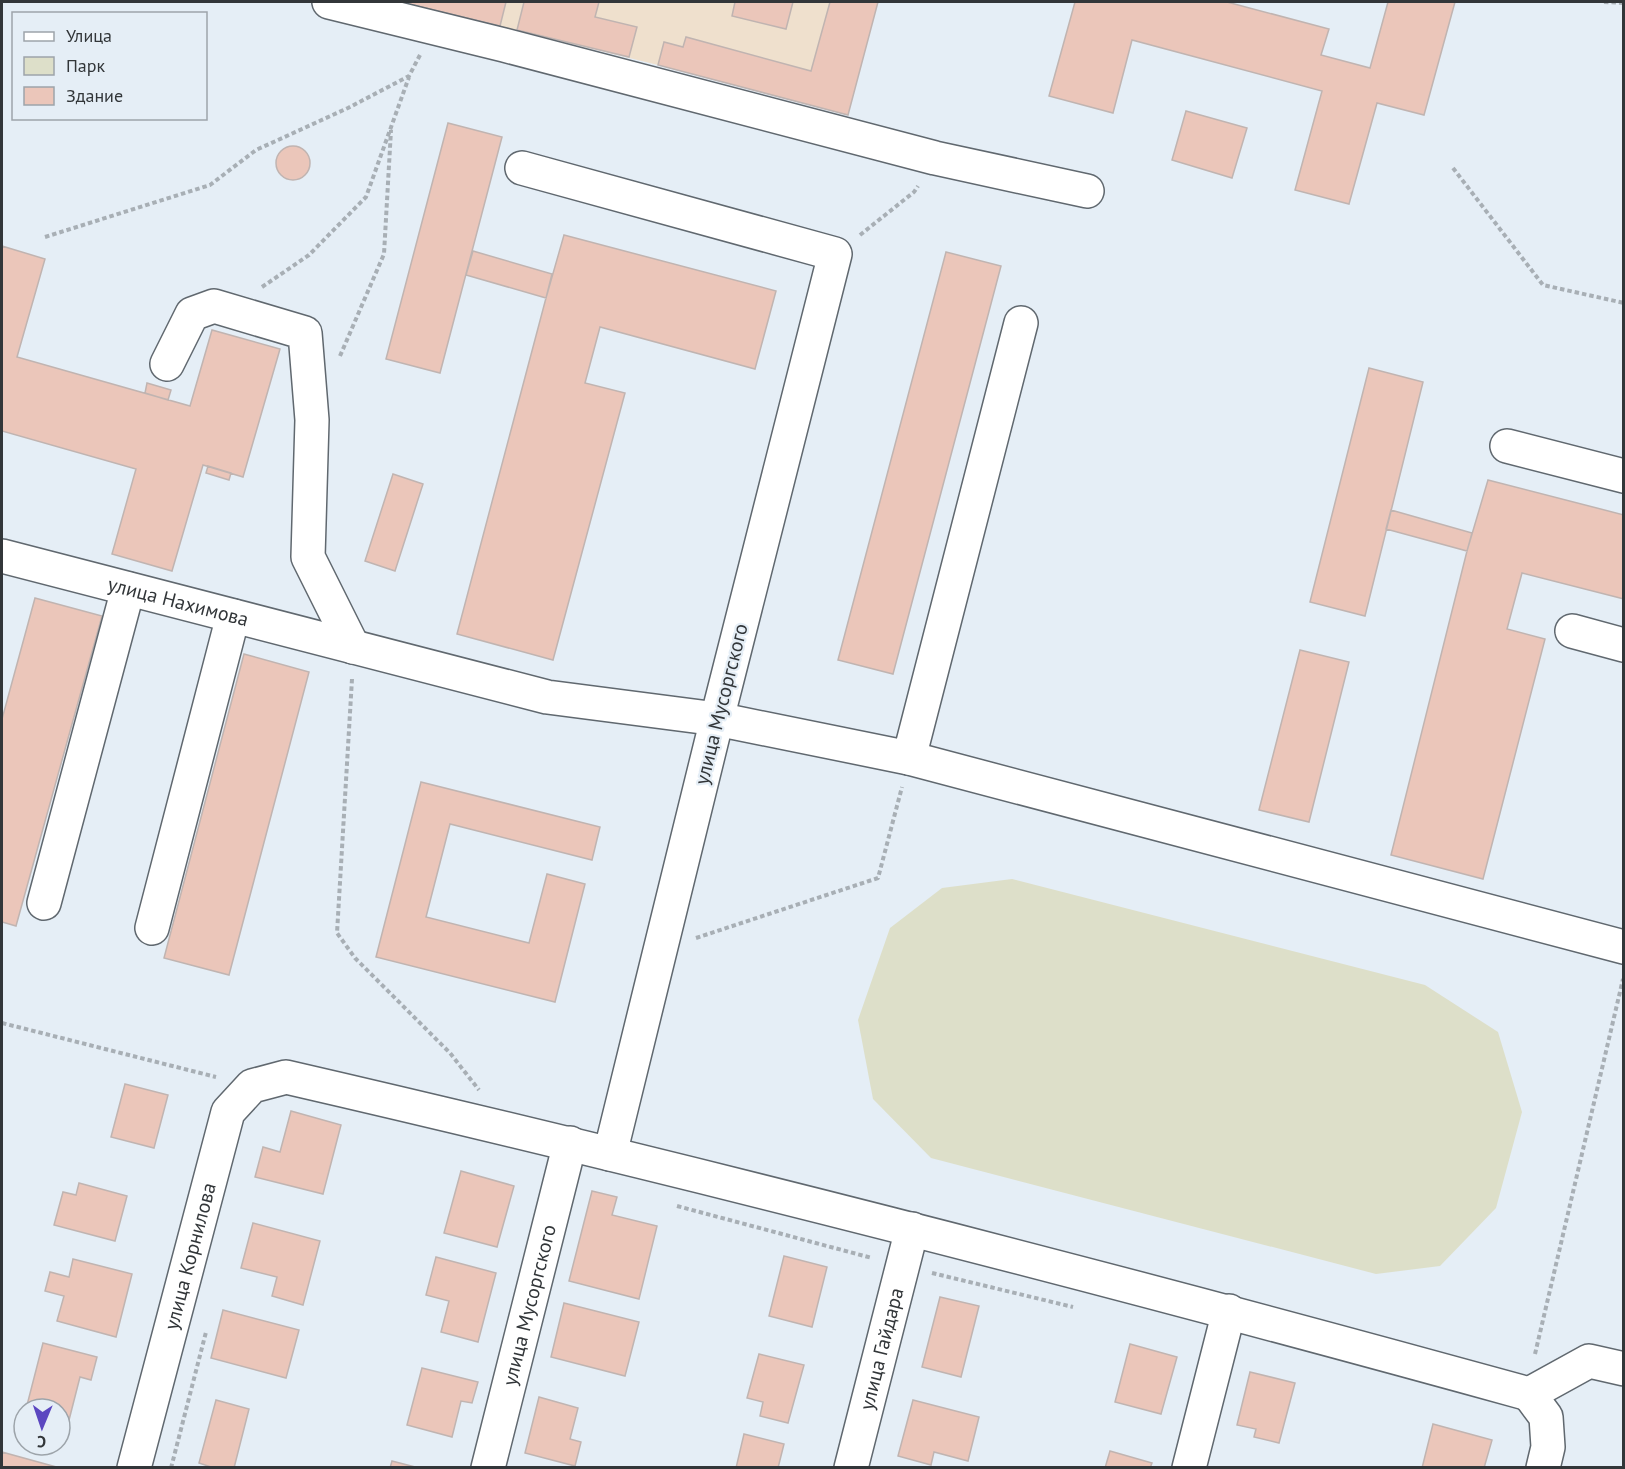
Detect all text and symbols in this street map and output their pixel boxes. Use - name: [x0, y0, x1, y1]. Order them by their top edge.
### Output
- legend: [12, 12, 207, 120]
- text: Улица: [66, 24, 112, 47]
- text: Парк: [66, 54, 106, 77]
- text: Здание: [66, 84, 123, 107]
- street label: улица Нахимова: [105, 571, 251, 632]
- street label: улица Мусоргского: [688, 621, 754, 787]
- street label: улица Корнилова: [158, 1180, 222, 1333]
- street label: улица Мусоргского: [496, 1222, 562, 1388]
- street label: улица Гайдара: [853, 1285, 910, 1413]
- north arrow: [12, 1397, 72, 1457]
- text: С: [37, 1432, 46, 1452]

